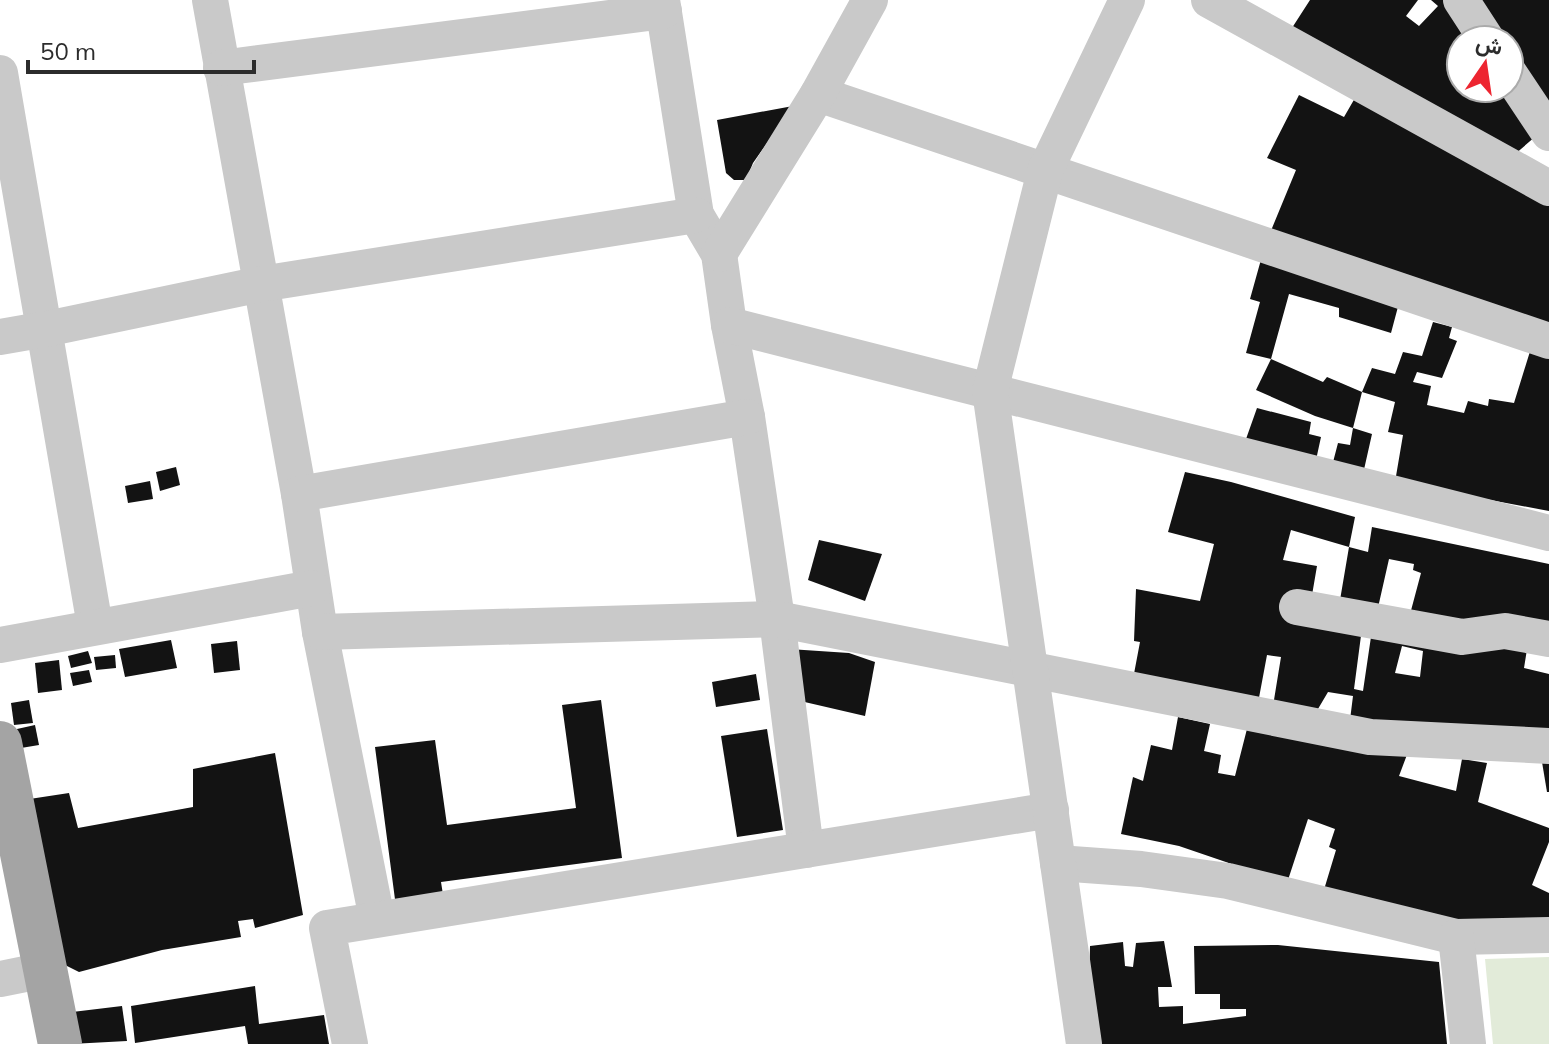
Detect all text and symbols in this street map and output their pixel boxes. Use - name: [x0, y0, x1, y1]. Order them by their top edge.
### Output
- scale bar: [28, 24, 254, 74]
- north arrow: [1445, 24, 1525, 104]
- text: ش: [1473, 28, 1506, 61]
- text: 50 m: [40, 36, 96, 66]

